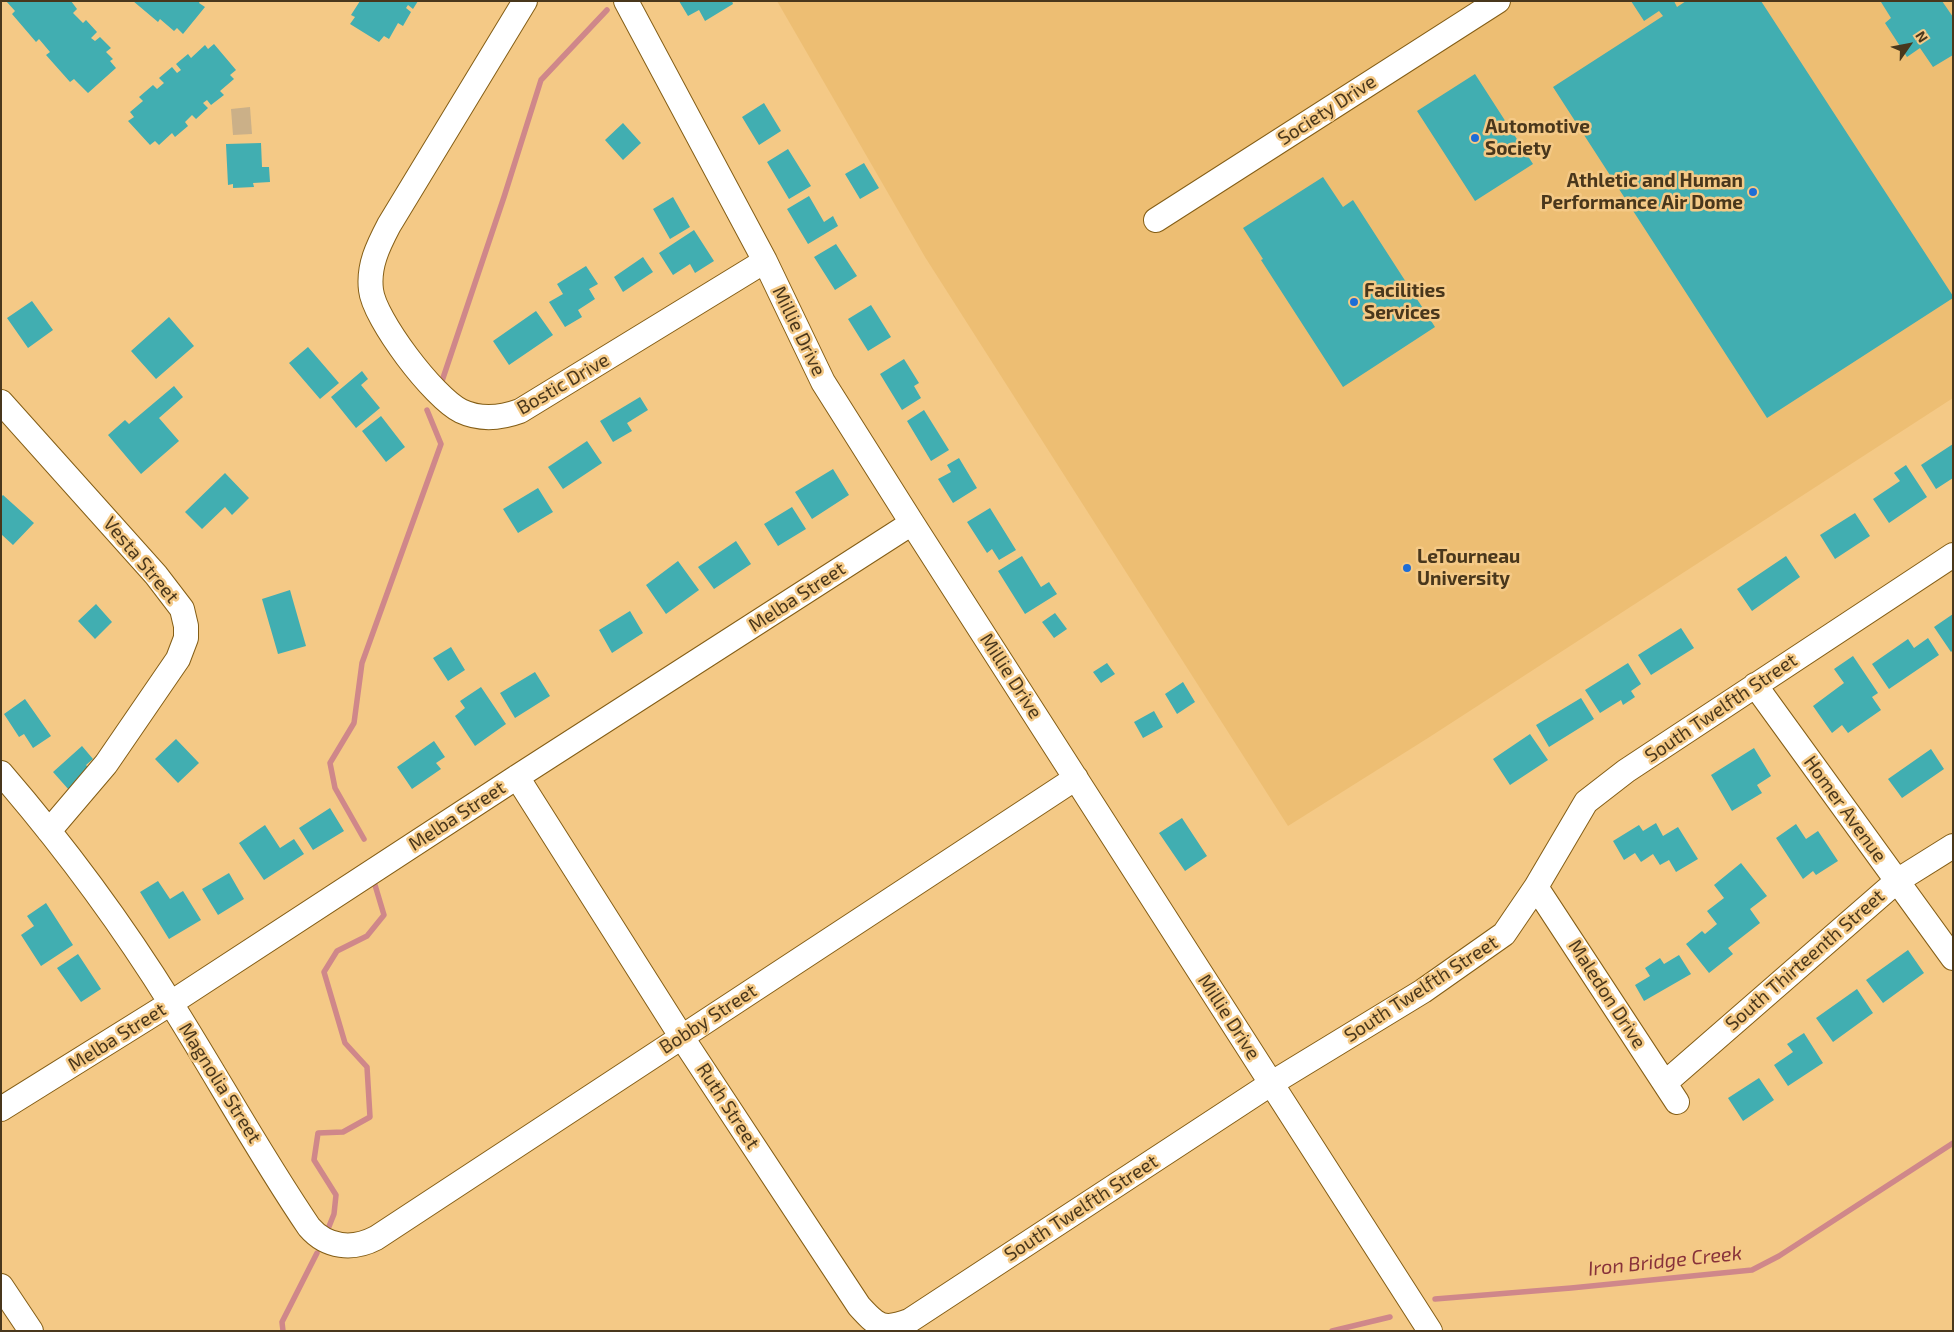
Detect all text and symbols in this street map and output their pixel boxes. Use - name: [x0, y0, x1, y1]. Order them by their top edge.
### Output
- north arrow: [1884, 20, 1934, 70]
- text: N: [1912, 28, 1932, 45]
- street label: Society Drive: [1274, 70, 1380, 150]
- place label: Automotive Society: [1485, 116, 1590, 160]
- marker: Automotive Society: [1469, 132, 1481, 144]
- place label: Athletic and Human Performance Air Dome: [1541, 170, 1743, 214]
- marker: Athletic and Human Performance Air Dome: [1747, 186, 1759, 198]
- place label: Facilities Services: [1364, 280, 1445, 324]
- street label: Millie Drive: [768, 282, 830, 380]
- marker: Facilities Services: [1348, 296, 1360, 308]
- street label: Bostic Drive: [513, 348, 613, 420]
- street label: Vesta Street: [98, 512, 184, 608]
- place label: LeTourneau University: [1417, 546, 1520, 590]
- street label: Melba Street: [744, 557, 850, 637]
- marker: LeTourneau University: [1401, 562, 1413, 574]
- street label: Millie Drive: [975, 629, 1047, 723]
- street label: South Twelfth Street: [1641, 649, 1801, 767]
- street label: Homer Avenue: [1799, 751, 1891, 867]
- street label: Melba Street: [404, 776, 510, 856]
- street label: South Thirteenth Street: [1721, 885, 1889, 1035]
- street label: South Twelfth Street: [1340, 931, 1502, 1047]
- street label: Maledon Drive: [1563, 935, 1651, 1053]
- street label: Millie Drive: [1193, 970, 1265, 1064]
- street label: Bobby Street: [655, 979, 761, 1059]
- street label: Melba Street: [64, 998, 170, 1076]
- street label: Magnolia Street: [174, 1019, 266, 1147]
- street label: Ruth Street: [692, 1059, 764, 1153]
- street label: South Twelfth Street: [1000, 1150, 1162, 1266]
- water label: Iron Bridge Creek: [1587, 1241, 1743, 1281]

